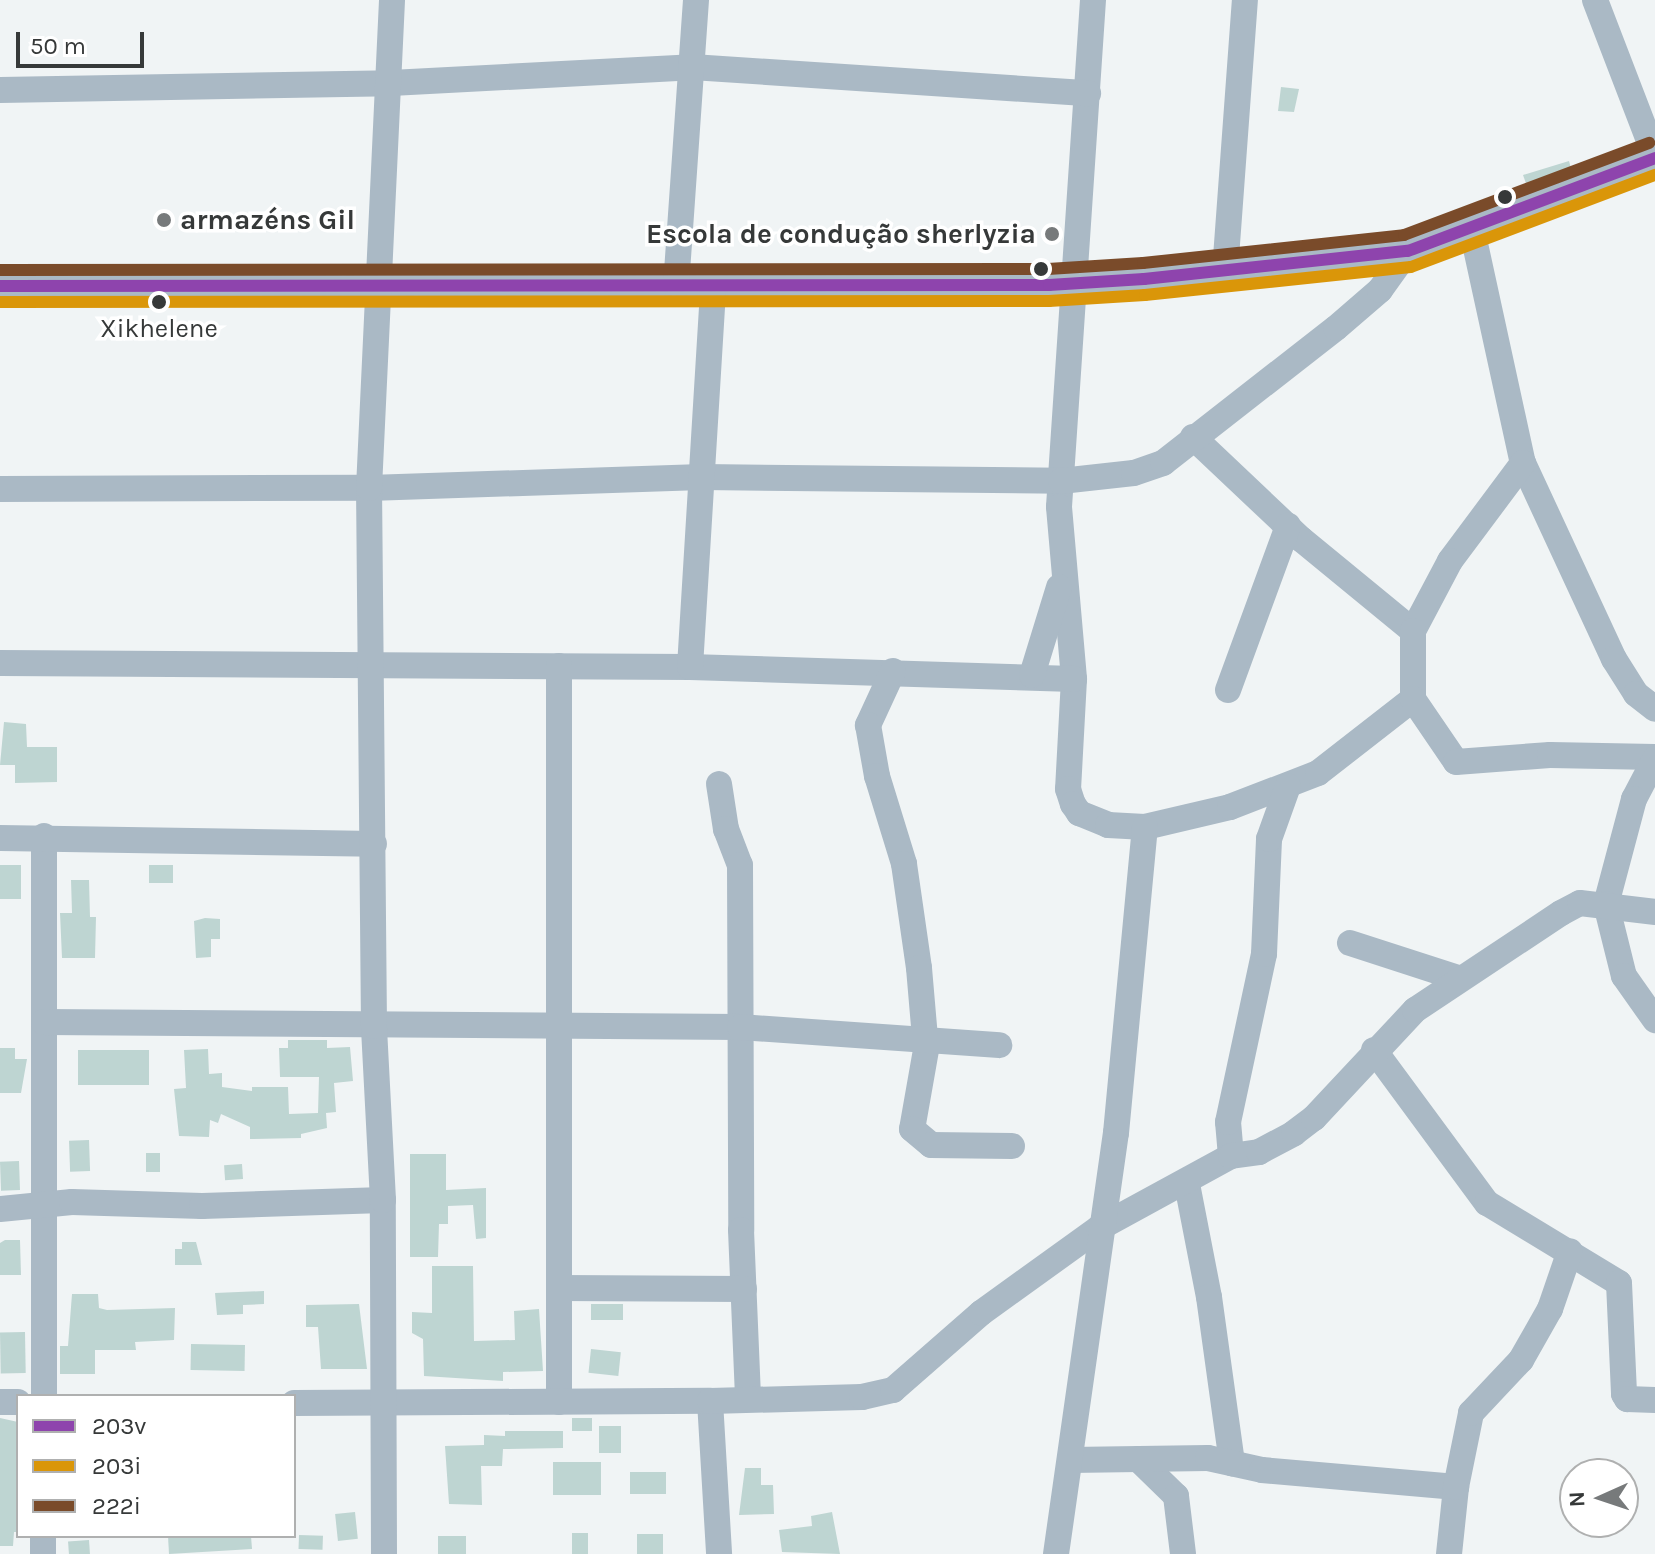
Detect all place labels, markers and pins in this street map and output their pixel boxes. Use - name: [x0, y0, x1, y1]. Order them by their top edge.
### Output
- unlabelled marker: [1497, 189, 1513, 205]
- place label: armazéns Gil: [180, 203, 355, 237]
- marker: armazéns Gil: [155, 211, 173, 229]
- place label: Escola de condução sherlyzia: [646, 217, 1036, 251]
- marker: Escola de condução sherlyzia: [1043, 225, 1061, 243]
- unlabelled marker: [1033, 261, 1049, 277]
- marker: Xikhelene: [151, 294, 167, 310]
- place label: Xikhelene: [100, 313, 218, 345]

